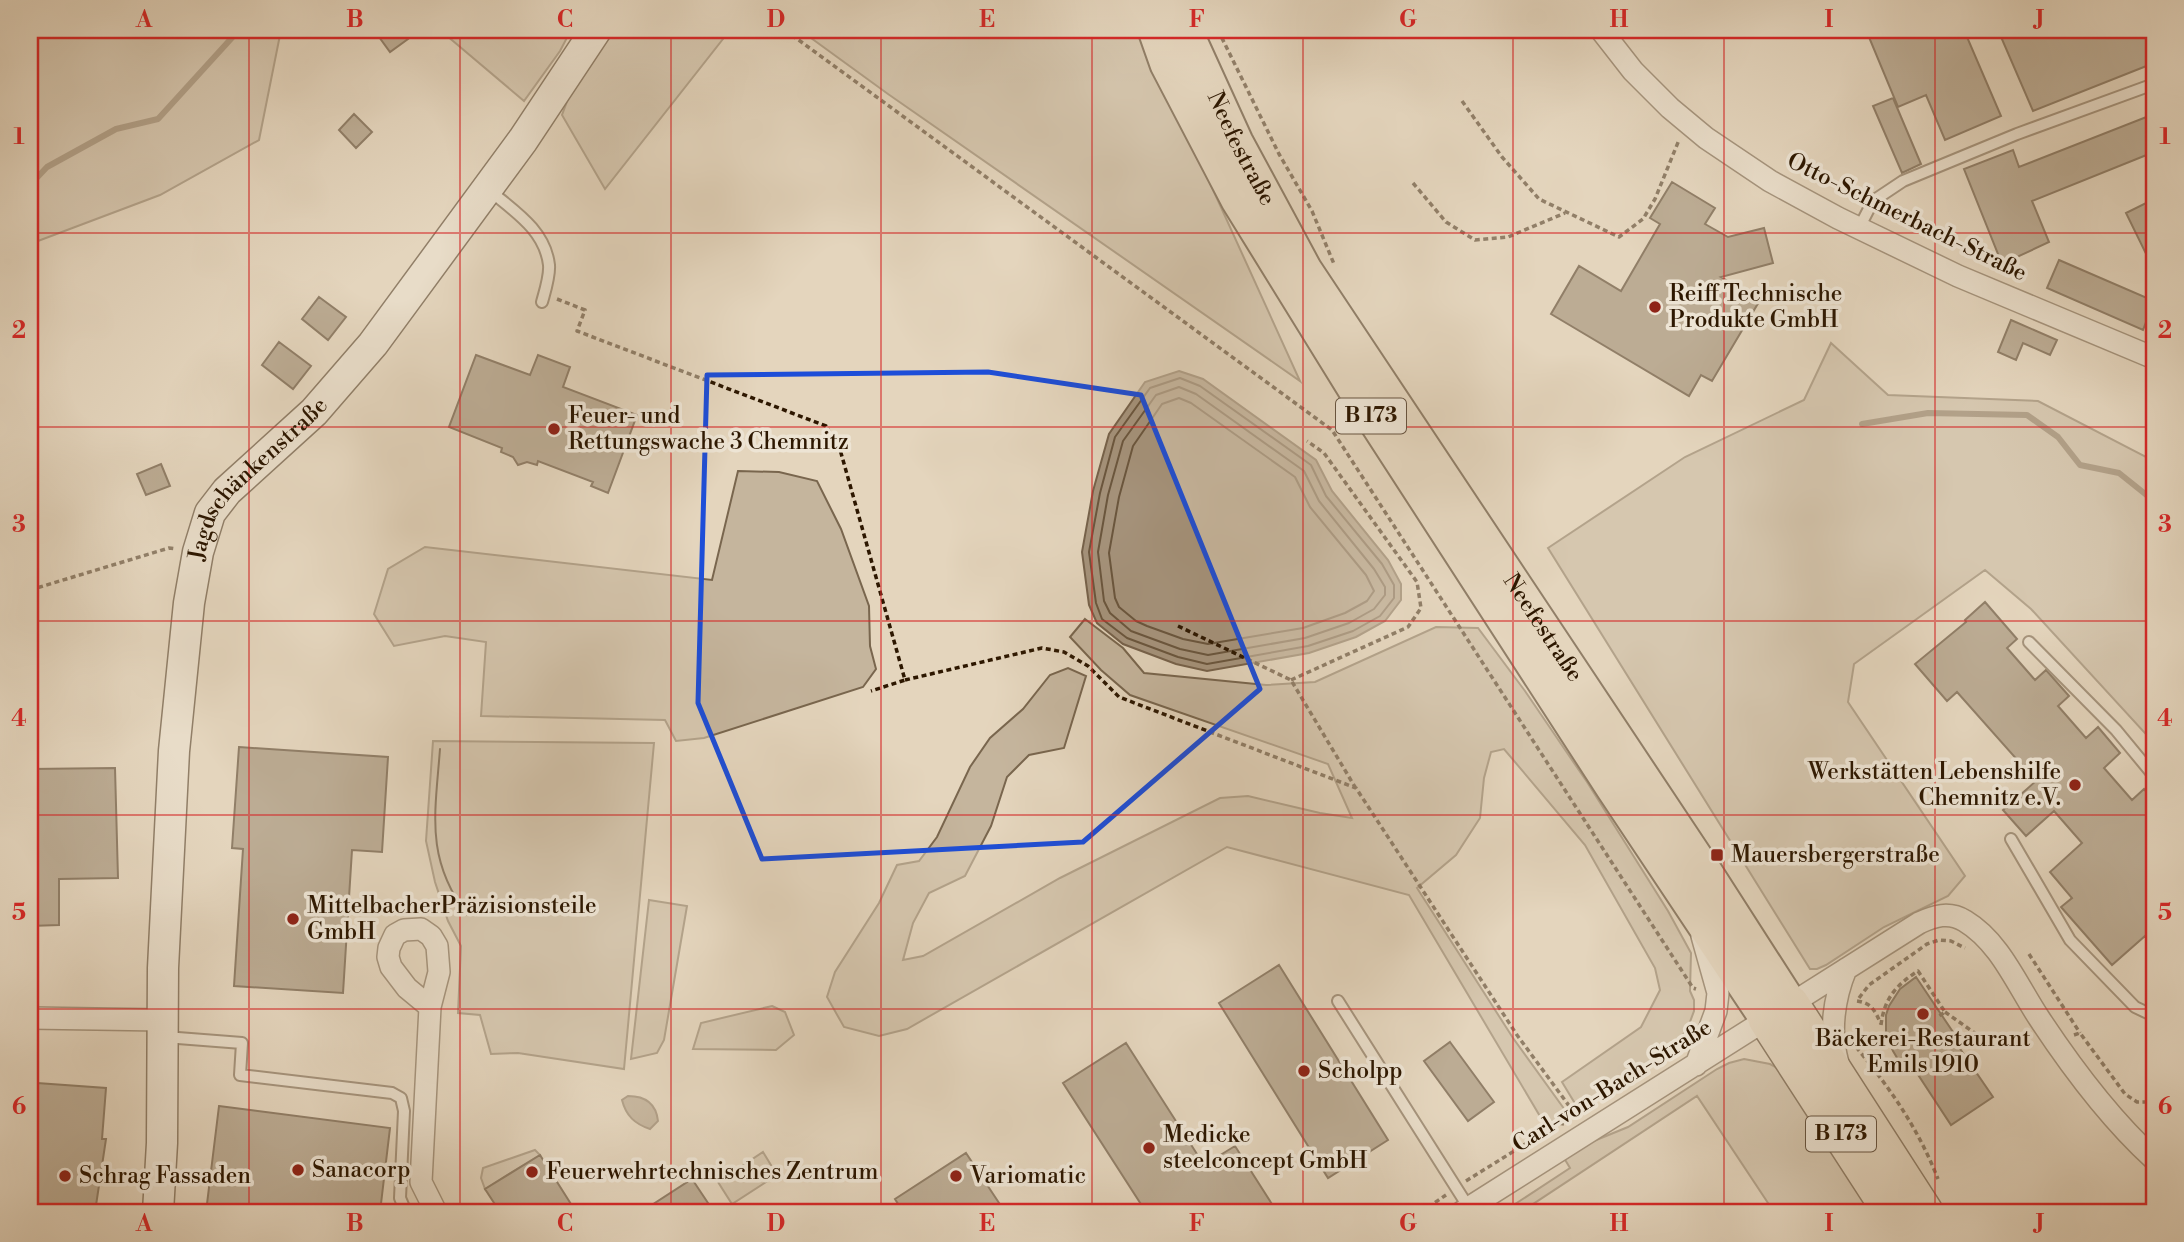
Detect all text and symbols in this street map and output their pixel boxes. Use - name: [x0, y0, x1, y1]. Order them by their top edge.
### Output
- text: A: [135, 6, 153, 34]
- text: B: [346, 6, 364, 34]
- text: C: [557, 6, 573, 34]
- text: D: [767, 6, 785, 34]
- text: E: [979, 6, 995, 34]
- text: F: [1189, 6, 1205, 34]
- text: G: [1399, 6, 1417, 34]
- text: H: [1610, 6, 1629, 34]
- text: I: [1825, 6, 1834, 34]
- text: J: [2033, 6, 2045, 34]
- street label: Neefestraße: [1201, 87, 1282, 210]
- text: 1: [13, 123, 25, 151]
- text: 1: [2159, 123, 2171, 151]
- street label: Otto-Schmerbach-Straße: [1783, 147, 2031, 287]
- place label: Reiff Technische Produkte GmbH: [1669, 280, 1843, 334]
- marker: Reiff Technische Produkte GmbH: [1647, 299, 1663, 315]
- text: 2: [12, 317, 26, 345]
- text: 2: [2158, 317, 2172, 345]
- street label: Jagdschänkenstraße: [183, 392, 334, 564]
- road number: B 173: [1336, 398, 1406, 434]
- place label: Feuer- und Rettungswache 3 Chemnitz: [568, 402, 849, 456]
- marker: Feuer- und Rettungswache 3 Chemnitz: [546, 421, 562, 437]
- text: 3: [12, 511, 26, 539]
- text: 3: [2158, 511, 2172, 539]
- street label: Neefestraße: [1497, 568, 1589, 687]
- text: 4: [11, 705, 27, 733]
- text: 4: [2157, 705, 2173, 733]
- place label: Werkstätten Lebenshilfe Chemnitz e.V.: [1807, 758, 2061, 812]
- marker: Werkstätten Lebenshilfe Chemnitz e.V.: [2067, 777, 2083, 793]
- place label: Mauersbergerstraße: [1731, 841, 1940, 869]
- marker: Mauersbergerstraße: [1709, 847, 1725, 863]
- place label: MittelbacherPräzisionsteile GmbH: [307, 892, 597, 946]
- text: 5: [12, 899, 26, 927]
- text: 5: [2158, 899, 2172, 927]
- marker: MittelbacherPräzisionsteile GmbH: [285, 911, 301, 927]
- marker: Bäckerei-Restaurant Emils 1910: [1915, 1006, 1931, 1022]
- street label: Carl-von-Bach-Straße: [1507, 1013, 1717, 1159]
- place label: Bäckerei-Restaurant Emils 1910: [1814, 1025, 2031, 1079]
- place label: Scholpp: [1318, 1057, 1403, 1085]
- marker: Scholpp: [1296, 1063, 1312, 1079]
- text: 6: [12, 1093, 26, 1121]
- text: 6: [2158, 1093, 2172, 1121]
- road number: B 173: [1806, 1116, 1876, 1152]
- place label: Medicke steelconcept GmbH: [1163, 1121, 1368, 1175]
- marker: Medicke steelconcept GmbH: [1141, 1140, 1157, 1156]
- place label: Sanacorp: [312, 1156, 411, 1184]
- place label: Feuerwehrtechnisches Zentrum: [546, 1158, 878, 1186]
- place label: Schrag Fassaden: [79, 1162, 251, 1190]
- marker: Sanacorp: [290, 1162, 306, 1178]
- place label: Variomatic: [969, 1162, 1086, 1190]
- marker: Feuerwehrtechnisches Zentrum: [524, 1164, 540, 1180]
- marker: Schrag Fassaden: [57, 1168, 73, 1184]
- marker: Variomatic: [948, 1168, 964, 1184]
- text: A: [135, 1210, 153, 1238]
- text: B: [346, 1210, 364, 1238]
- text: C: [557, 1210, 573, 1238]
- text: D: [767, 1210, 785, 1238]
- text: E: [979, 1210, 995, 1238]
- text: F: [1189, 1210, 1205, 1238]
- text: G: [1399, 1210, 1417, 1238]
- text: H: [1610, 1210, 1629, 1238]
- text: I: [1825, 1210, 1834, 1238]
- text: J: [2033, 1210, 2045, 1238]

